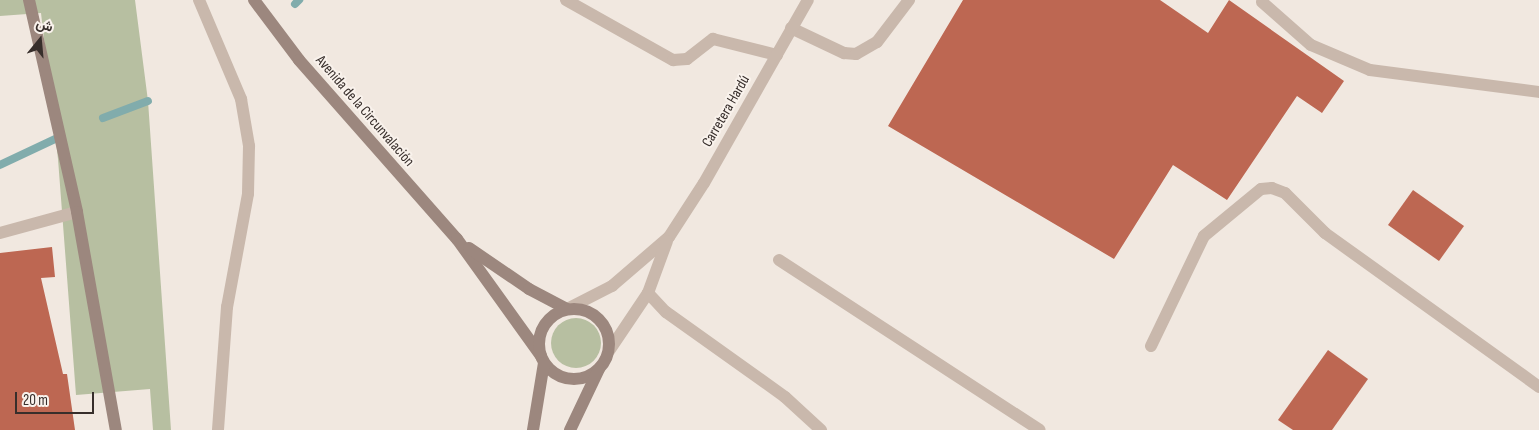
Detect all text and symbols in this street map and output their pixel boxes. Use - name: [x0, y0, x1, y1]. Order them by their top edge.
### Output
- north arrow: [15, 15, 65, 65]
- text: ش: [34, 15, 55, 36]
- street label: Avenida de la Circunvalación: [312, 52, 418, 170]
- street label: Carretera Hardú: [698, 72, 754, 150]
- scale bar: [18, 382, 96, 414]
- text: 20 m: [23, 391, 48, 410]

